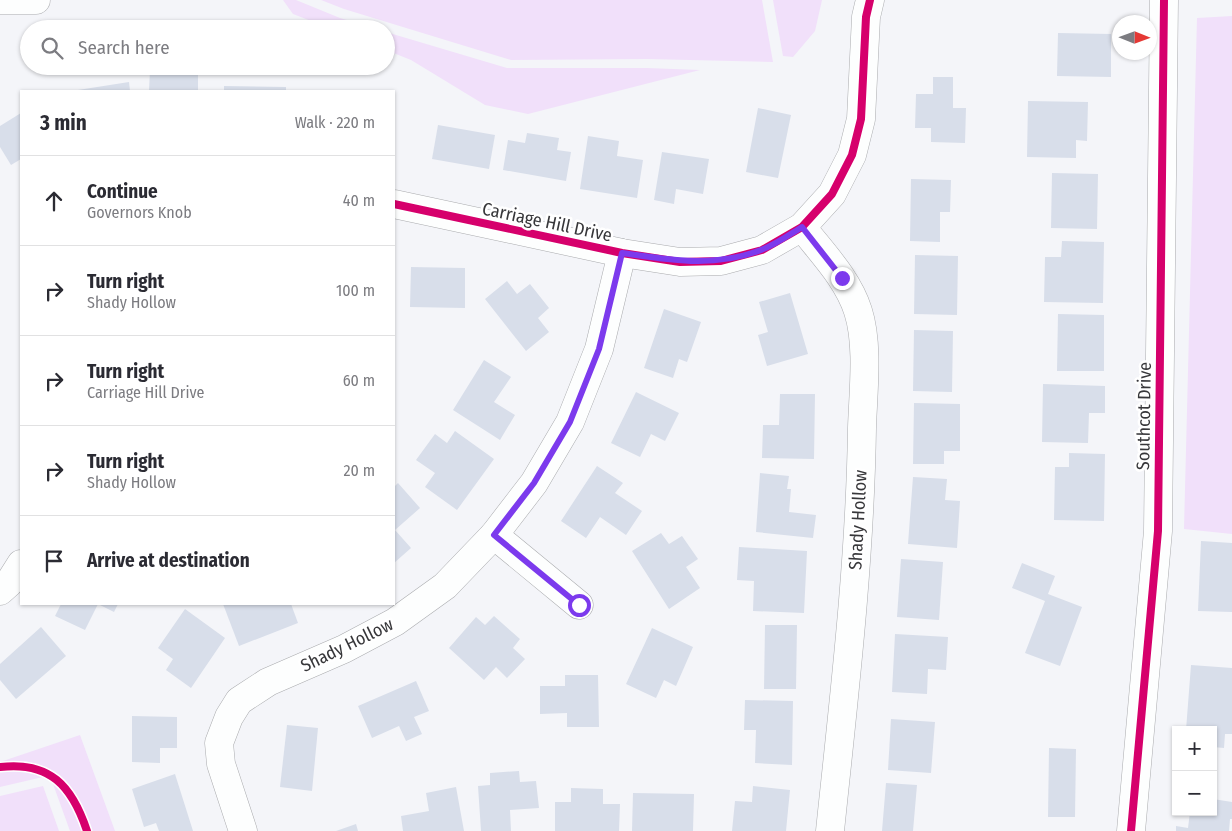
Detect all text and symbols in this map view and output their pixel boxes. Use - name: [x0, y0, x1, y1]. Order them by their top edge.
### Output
- north arrow: [1112, 15, 1157, 60]
- search box: [20, 20, 395, 75]
- icon: search: [38, 34, 66, 62]
- text: Search here: [78, 36, 170, 59]
- text: 3 min: [40, 110, 87, 136]
- text: Walk · 220 m: [295, 113, 375, 132]
- text: Continue: [87, 180, 158, 203]
- icon: ahead: [40, 187, 68, 215]
- text: 40 m: [343, 191, 375, 210]
- street label: Carriage Hill Drive: [480, 198, 614, 247]
- text: Governors Knob: [87, 203, 192, 222]
- route end: [831, 267, 854, 290]
- text: Turn right: [87, 270, 164, 293]
- icon: right: [40, 277, 68, 305]
- text: 100 m: [336, 281, 375, 300]
- text: Shady Hollow: [87, 293, 176, 312]
- text: Turn right: [87, 360, 164, 383]
- street label: Southcot Drive: [1132, 362, 1156, 470]
- icon: right: [40, 367, 68, 395]
- text: 60 m: [343, 371, 375, 390]
- text: Carriage Hill Drive: [87, 383, 204, 402]
- text: Turn right: [87, 450, 164, 473]
- icon: right: [40, 457, 68, 485]
- text: 20 m: [344, 461, 375, 480]
- street label: Shady Hollow: [844, 469, 872, 571]
- text: Shady Hollow: [87, 473, 176, 492]
- icon: arrive: [40, 547, 68, 575]
- text: Arrive at destination: [87, 549, 250, 572]
- route start: [568, 594, 591, 617]
- street label: Shady Hollow: [297, 613, 397, 677]
- map controls: [1172, 726, 1217, 816]
- button: +: [1172, 726, 1217, 771]
- button: −: [1172, 771, 1217, 816]

